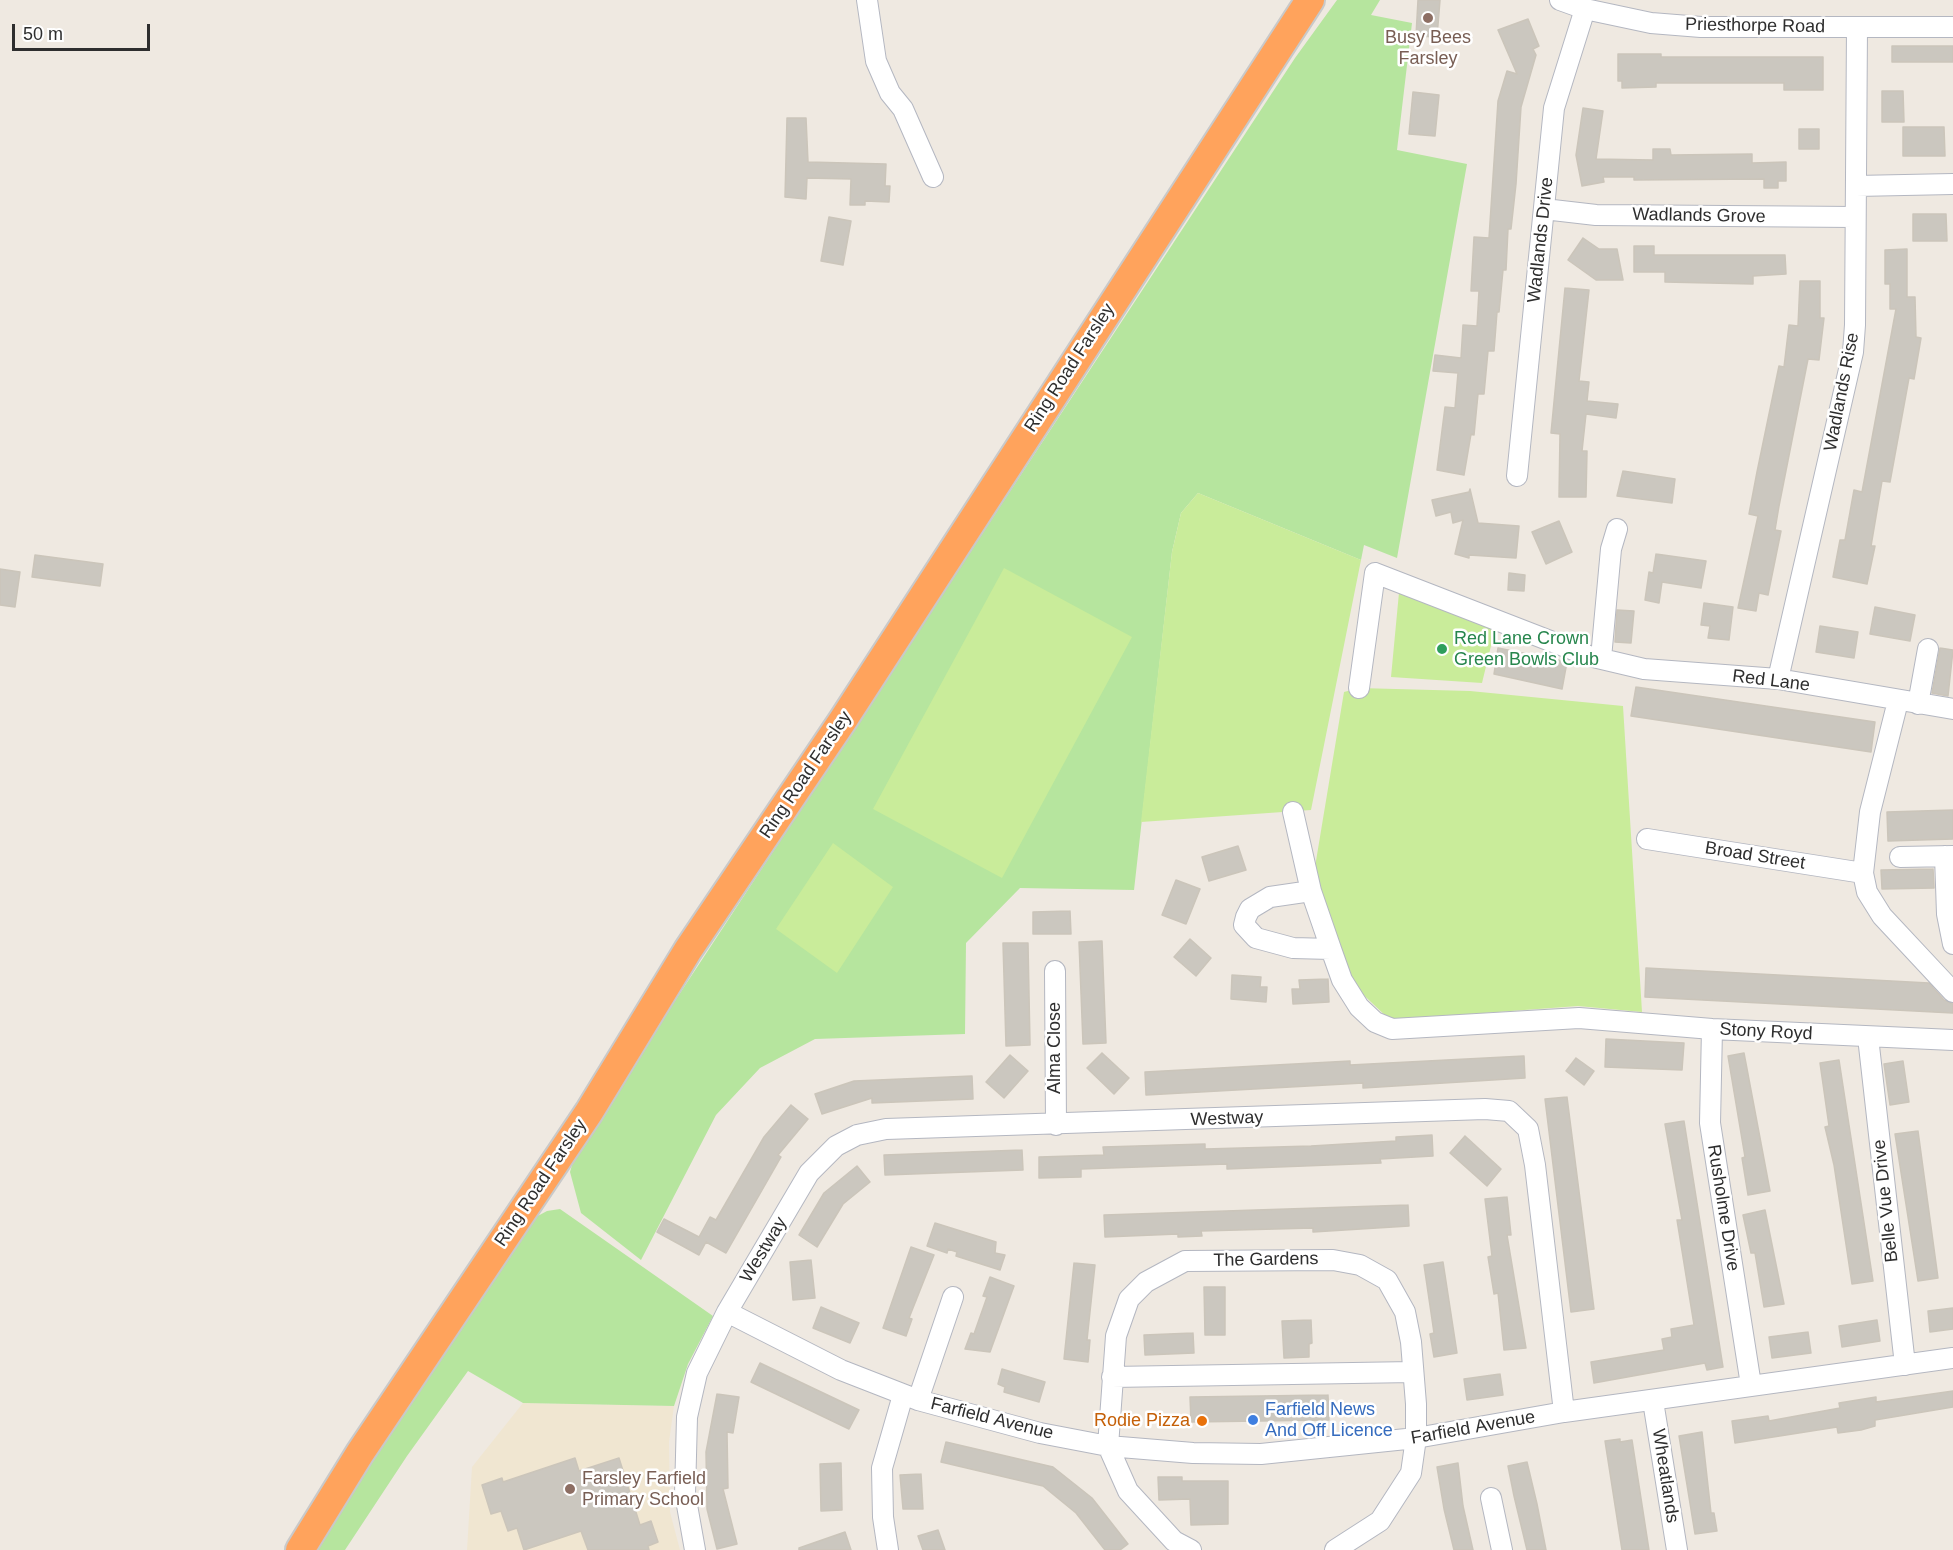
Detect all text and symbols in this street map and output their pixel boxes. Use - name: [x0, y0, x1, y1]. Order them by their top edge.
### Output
- marker: Busy Bees Farsley: [1421, 11, 1435, 25]
- scale bar: [15, 12, 153, 50]
- street label: Priesthorpe Road: [1685, 14, 1825, 38]
- text: 50 m: [23, 24, 63, 44]
- place label: Busy Bees Farsley: [1385, 27, 1471, 70]
- street label: Wadlands Drive: [1524, 176, 1558, 304]
- street label: Wadlands Grove: [1632, 204, 1766, 228]
- street label: Ring Road Farsley: [1020, 300, 1120, 436]
- street label: Wadlands Rise: [1820, 331, 1864, 453]
- place label: Red Lane Crown Green Bowls Club: [1454, 628, 1599, 670]
- marker: Red Lane Crown Green Bowls Club: [1435, 642, 1449, 656]
- street label: Red Lane: [1731, 666, 1811, 696]
- street label: Ring Road Farsley: [755, 707, 857, 843]
- street label: Broad Street: [1703, 837, 1807, 875]
- street label: Alma Close: [1044, 1002, 1066, 1094]
- street label: Stony Royd: [1719, 1019, 1813, 1045]
- street label: Westway: [1190, 1107, 1264, 1131]
- street label: Ring Road Farsley: [490, 1115, 592, 1251]
- street label: Belle Vue Drive: [1869, 1139, 1903, 1263]
- street label: Rusholme Drive: [1702, 1143, 1744, 1273]
- street label: Westway: [736, 1213, 792, 1287]
- street label: The Gardens: [1213, 1248, 1319, 1272]
- street label: Farfield Avenue: [928, 1393, 1056, 1445]
- place label: Farfield News And Off Licence: [1265, 1399, 1393, 1442]
- street label: Farfield Avenue: [1409, 1406, 1537, 1450]
- place label: Rodie Pizza: [1094, 1410, 1190, 1432]
- marker: Farfield News And Off Licence: [1246, 1413, 1260, 1427]
- marker: Rodie Pizza: [1195, 1414, 1209, 1428]
- street label: Wheatlands: [1647, 1427, 1683, 1525]
- place label: Farsley Farfield Primary School: [582, 1468, 706, 1510]
- marker: Farsley Farfield Primary School: [563, 1482, 577, 1496]

